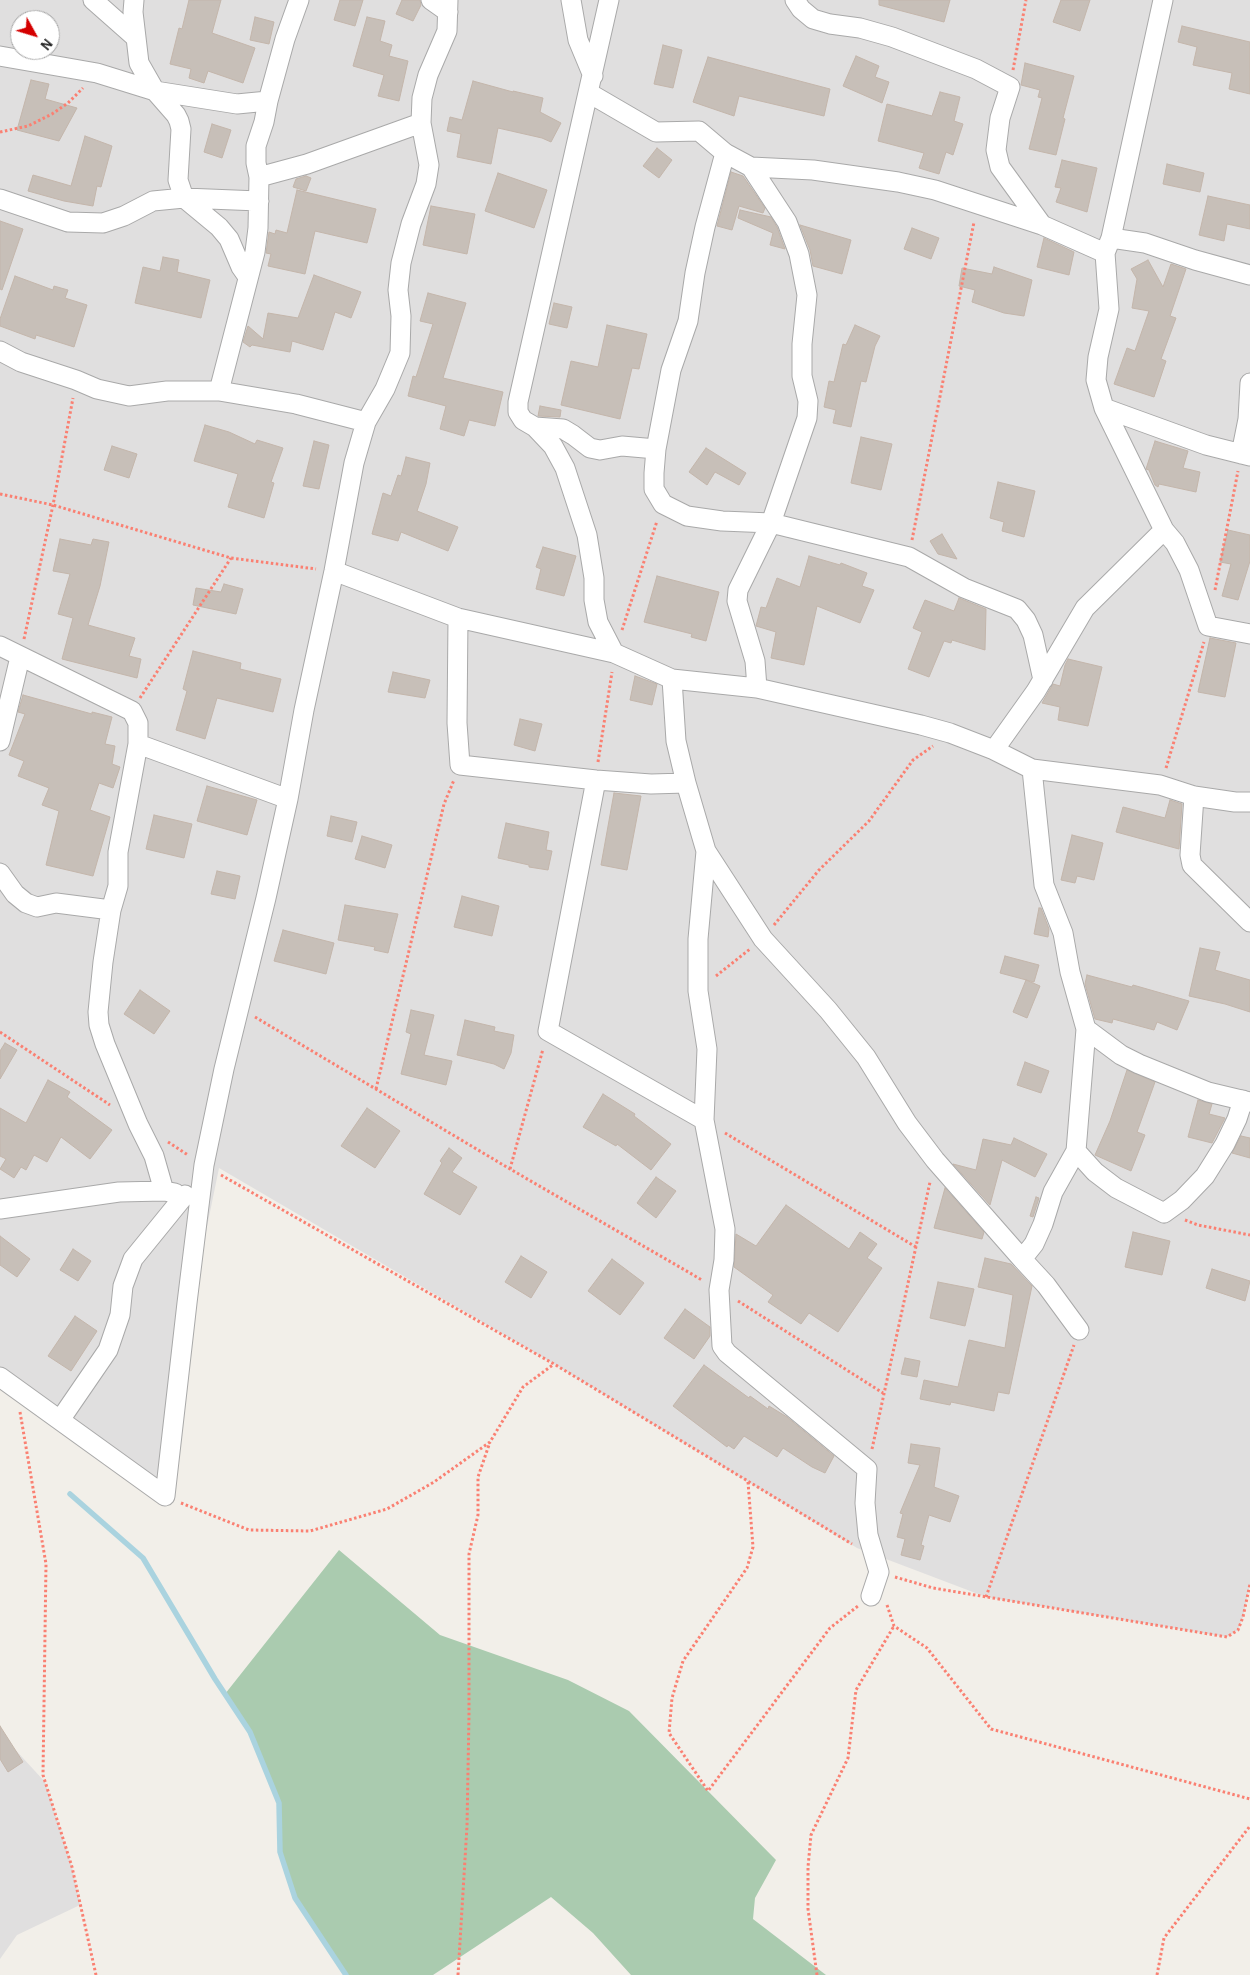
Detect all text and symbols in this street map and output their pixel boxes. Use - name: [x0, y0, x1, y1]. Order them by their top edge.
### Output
- north arrow: [10, 10, 60, 60]
- text: N: [37, 36, 54, 52]

